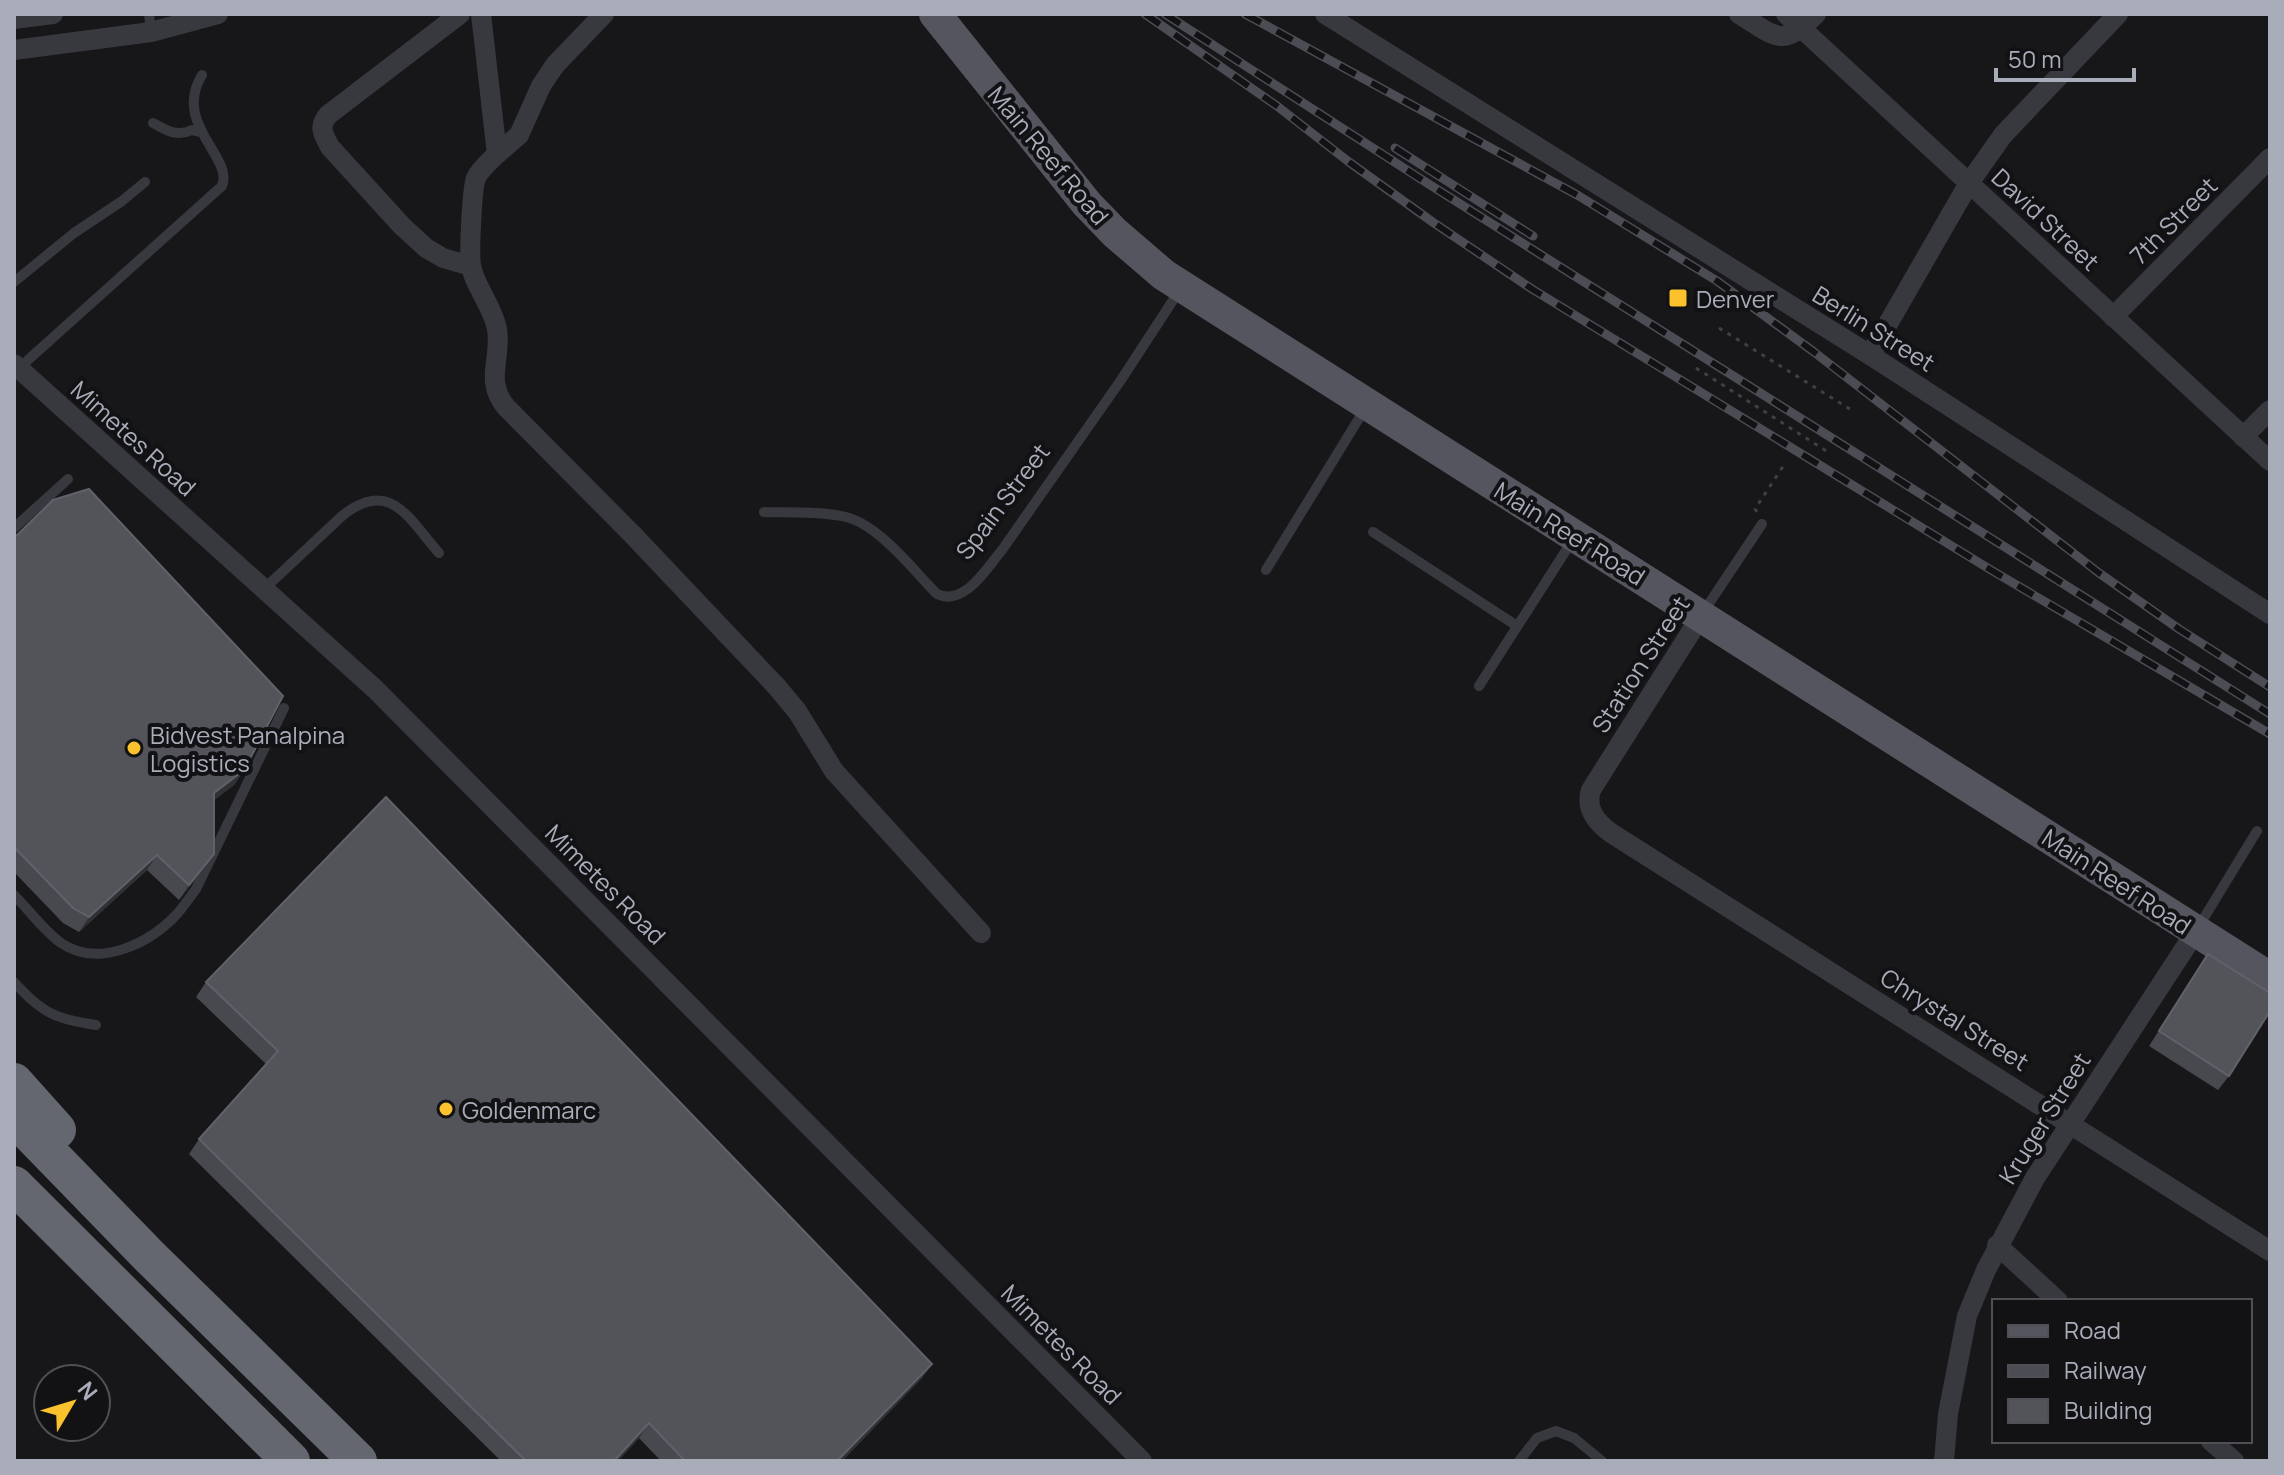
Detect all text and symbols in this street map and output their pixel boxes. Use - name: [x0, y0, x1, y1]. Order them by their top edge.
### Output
- scale bar: [1996, 32, 2134, 82]
- text: 50 m: [2008, 42, 2062, 75]
- street label: Main Reef Road: [981, 79, 1117, 231]
- street label: David Street: [1985, 160, 2107, 278]
- street label: 7th Street: [2122, 169, 2224, 271]
- street label: Berlin Street: [1807, 277, 1941, 379]
- place label: Denver: [1696, 282, 1775, 315]
- marker: Denver: [1667, 287, 1689, 309]
- street label: Mimetes Road: [64, 373, 204, 503]
- street label: Spain Street: [947, 436, 1057, 566]
- street label: Main Reef Road: [1489, 474, 1651, 592]
- street label: Station Street: [1583, 589, 1697, 739]
- place label: Bidvest Panalpina Logistics: [150, 718, 345, 779]
- marker: Bidvest Panalpina Logistics: [125, 739, 143, 757]
- street label: Mimetes Road: [539, 817, 673, 951]
- street label: Main Reef Road: [2036, 820, 2198, 942]
- street label: Chrystal Street: [1875, 960, 2035, 1078]
- street label: Kruger Street: [1990, 1046, 2098, 1190]
- place label: Goldenmarc: [462, 1093, 596, 1126]
- marker: Goldenmarc: [437, 1100, 455, 1118]
- street label: Mimetes Road: [995, 1277, 1129, 1411]
- legend: [1992, 1299, 2252, 1443]
- text: Road: [2064, 1313, 2121, 1346]
- text: Railway: [2064, 1353, 2147, 1386]
- north arrow: [32, 1363, 112, 1443]
- text: N: [71, 1375, 104, 1406]
- text: Building: [2064, 1393, 2152, 1426]

